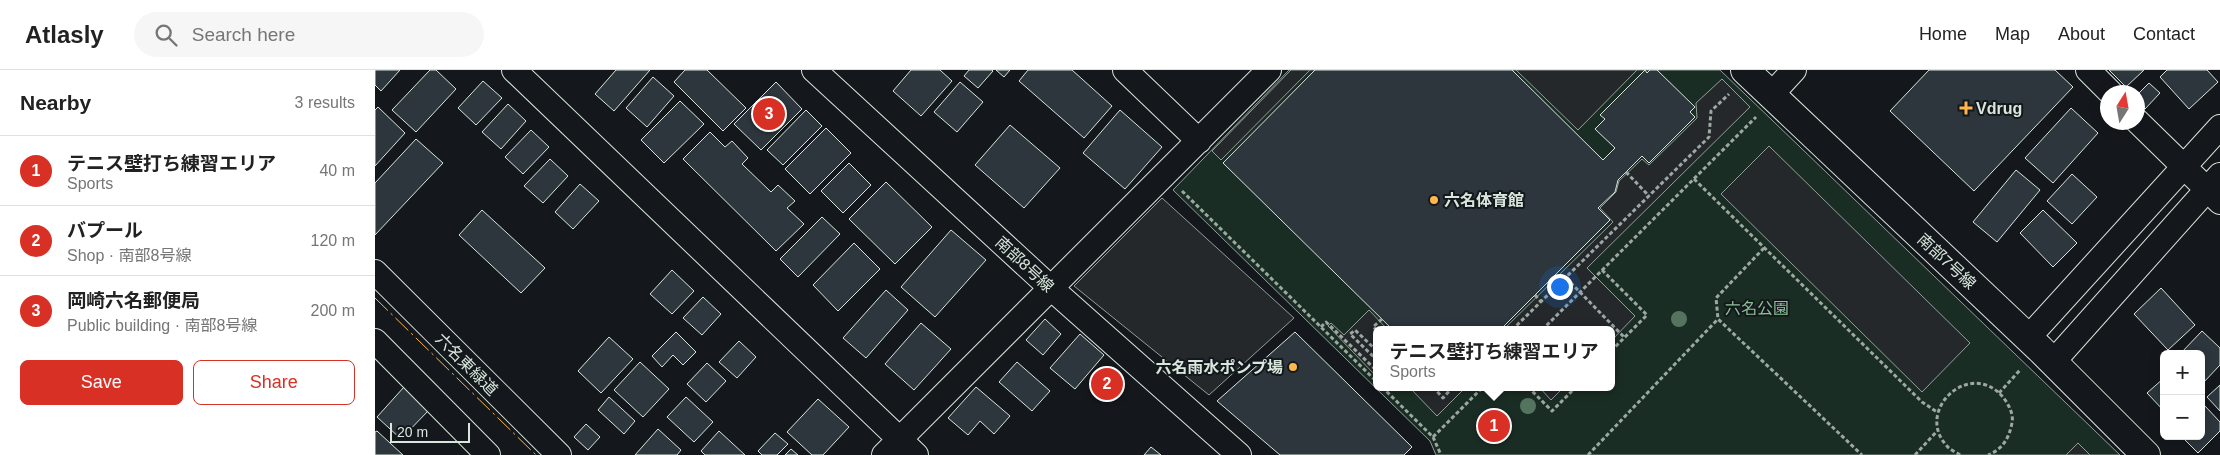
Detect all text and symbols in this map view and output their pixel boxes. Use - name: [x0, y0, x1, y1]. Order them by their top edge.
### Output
- search box: [134, 12, 484, 57]
- text: Atlasly: [25, 21, 104, 48]
- icon: search: [152, 21, 180, 49]
- text: Search here: [192, 24, 295, 45]
- text: Home: [1919, 24, 1967, 44]
- text: Map: [1995, 24, 2030, 44]
- text: About: [2058, 24, 2105, 44]
- text: Contact: [2133, 24, 2195, 44]
- north arrow: [2100, 85, 2145, 130]
- text: Nearby: [20, 91, 91, 114]
- text: 3 results: [295, 94, 355, 111]
- pin: 3: [753, 95, 785, 133]
- place label: Vdrug: [1976, 100, 2022, 117]
- marker: Vdrug: [1960, 102, 1972, 114]
- text: テニス壁打ち練習エリア: [67, 153, 276, 174]
- text: 1: [32, 162, 40, 179]
- text: 40 m: [319, 162, 355, 179]
- text: Sports: [67, 175, 113, 192]
- place label: 六名体育館: [1444, 192, 1524, 209]
- marker: 六名体育館: [1428, 194, 1440, 206]
- text: バプール: [67, 220, 143, 241]
- street label: 南部7号線: [1914, 230, 1979, 292]
- text: 2: [32, 232, 40, 249]
- text: 120 m: [311, 232, 355, 249]
- street label: 南部8号線: [992, 233, 1057, 295]
- text: Shop · 南部8号線: [67, 247, 192, 264]
- your location: [1547, 274, 1573, 300]
- text: 岡崎六名郵便局: [67, 290, 200, 311]
- park label: 六名公園: [1725, 300, 1789, 317]
- text: 3: [32, 302, 40, 319]
- text: 200 m: [311, 302, 355, 319]
- text: Public building · 南部8号線: [67, 317, 257, 334]
- popup: [1373, 326, 1615, 391]
- street label: 六名東緑道: [432, 330, 501, 399]
- text: テニス壁打ち練習エリア: [1389, 341, 1599, 362]
- map controls: [2160, 350, 2205, 440]
- button: +: [2160, 350, 2205, 395]
- place label: 六名雨水ポンプ場: [1155, 359, 1283, 376]
- button: Save: [20, 360, 183, 405]
- button: Share: [193, 360, 355, 405]
- marker: 六名雨水ポンプ場: [1287, 361, 1299, 373]
- text: Sports: [1389, 363, 1436, 380]
- pin: 2: [1091, 365, 1123, 403]
- button: −: [2160, 395, 2205, 440]
- pin: 1: [1478, 407, 1510, 445]
- scale bar: [390, 420, 470, 443]
- text: 20 m: [397, 424, 428, 440]

